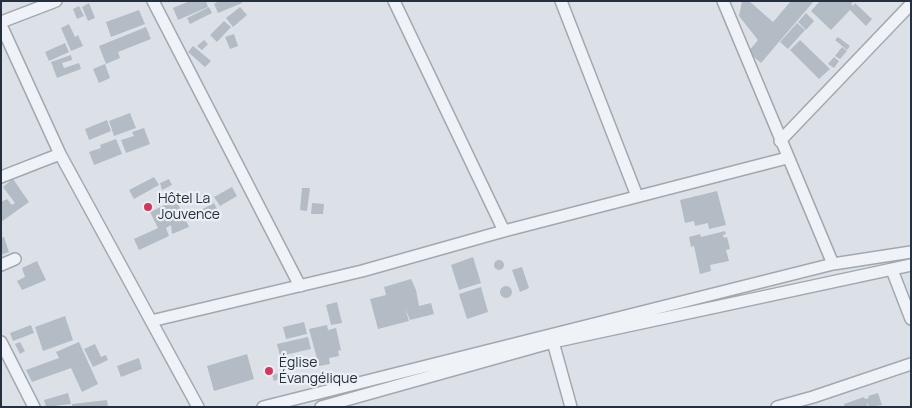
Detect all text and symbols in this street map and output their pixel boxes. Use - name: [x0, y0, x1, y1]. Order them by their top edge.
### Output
- place label: Hôtel La Jouvence: [158, 191, 220, 223]
- marker: Hôtel La Jouvence: [142, 201, 154, 213]
- place label: Église Évangélique: [279, 355, 358, 388]
- marker: Église Évangélique: [263, 365, 275, 377]

